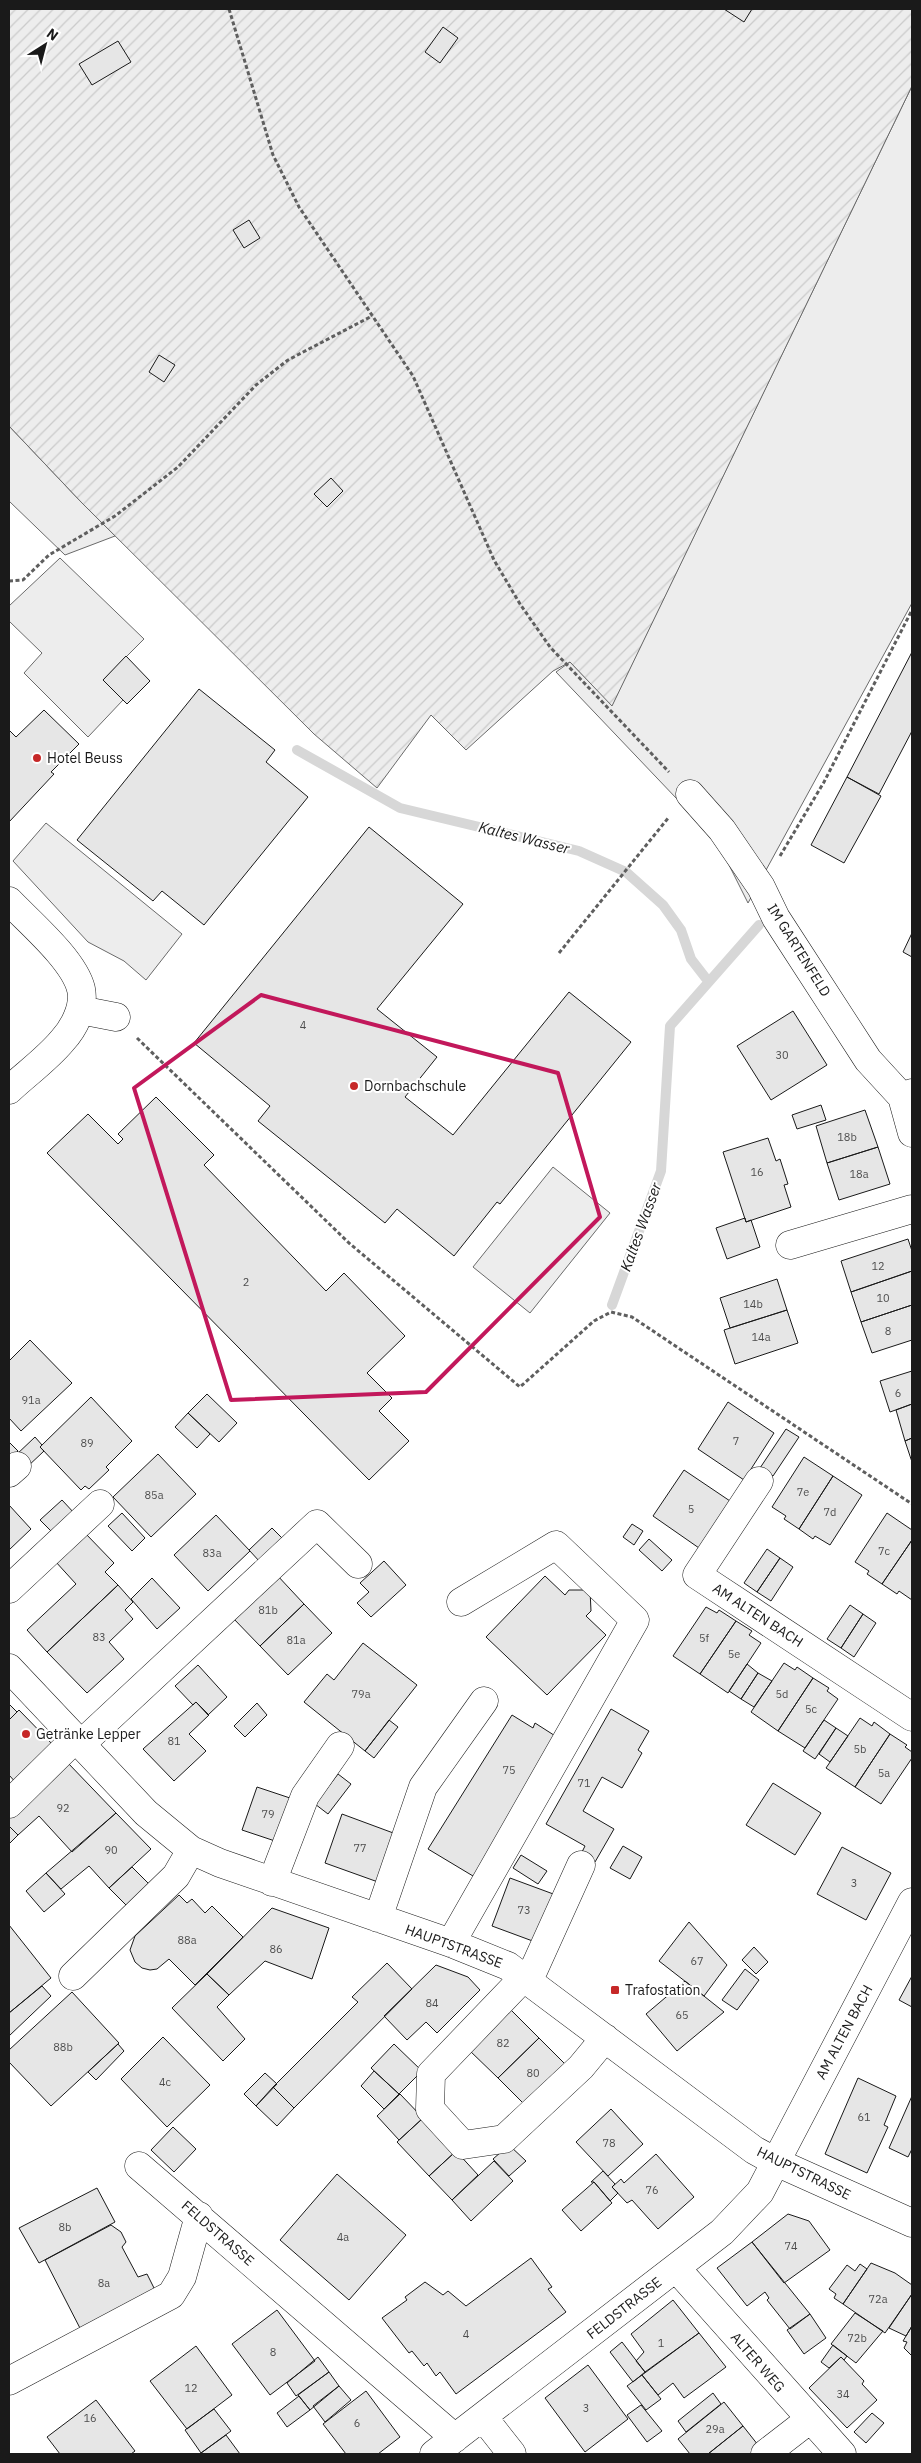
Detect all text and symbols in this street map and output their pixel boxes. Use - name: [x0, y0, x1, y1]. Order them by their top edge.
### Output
- north arrow: [20, 20, 70, 70]
- text: N: [43, 24, 62, 45]
- place label: Hotel Beuss: [47, 749, 123, 767]
- marker: Hotel Beuss: [31, 752, 43, 764]
- water label: Kaltes Wasser: [477, 817, 572, 858]
- street label: IM GARTENFELD: [763, 900, 835, 1000]
- house number: 4: [300, 1018, 307, 1032]
- house number: 30: [775, 1048, 789, 1062]
- place label: Dornbachschule: [364, 1077, 466, 1095]
- marker: Dornbachschule: [348, 1080, 360, 1092]
- house number: 18b: [837, 1130, 857, 1144]
- house number: 16: [750, 1165, 764, 1179]
- house number: 18a: [849, 1167, 869, 1181]
- water label: Kaltes Wasser: [616, 1179, 666, 1274]
- house number: 12: [871, 1259, 885, 1273]
- house number: 2: [243, 1275, 249, 1289]
- house number: 10: [876, 1291, 890, 1305]
- house number: 14b: [743, 1297, 763, 1311]
- house number: 8: [885, 1324, 891, 1338]
- house number: 14a: [751, 1330, 771, 1344]
- house number: 6: [895, 1386, 901, 1400]
- house number: 91a: [21, 1393, 41, 1407]
- house number: 7: [733, 1434, 739, 1448]
- house number: 89: [80, 1436, 94, 1450]
- house number: 7e: [797, 1485, 809, 1499]
- house number: 85a: [144, 1488, 164, 1502]
- house number: 5: [688, 1502, 694, 1516]
- house number: 7d: [824, 1505, 836, 1519]
- house number: 7c: [878, 1544, 891, 1558]
- house number: 83a: [202, 1546, 222, 1560]
- street label: AM ALTEN BACH: [709, 1579, 807, 1651]
- house number: 81b: [258, 1603, 278, 1617]
- house number: 83: [92, 1630, 106, 1644]
- house number: 5f: [699, 1631, 710, 1645]
- house number: 81a: [286, 1633, 306, 1647]
- house number: 5e: [728, 1647, 740, 1661]
- house number: 79a: [351, 1687, 371, 1701]
- house number: 5d: [776, 1687, 788, 1701]
- house number: 5c: [805, 1702, 818, 1716]
- place label: Getränke Lepper: [36, 1725, 141, 1743]
- marker: Getränke Lepper: [20, 1728, 32, 1740]
- house number: 81: [167, 1734, 181, 1748]
- house number: 5b: [854, 1742, 866, 1756]
- house number: 75: [502, 1763, 516, 1777]
- house number: 5a: [878, 1766, 890, 1780]
- house number: 71: [577, 1776, 591, 1790]
- house number: 92: [56, 1801, 70, 1815]
- house number: 79: [261, 1807, 275, 1821]
- house number: 77: [353, 1841, 367, 1855]
- house number: 90: [104, 1843, 118, 1857]
- house number: 3: [851, 1876, 857, 1890]
- house number: 73: [517, 1903, 531, 1917]
- street label: HAUPTSTRASSE: [403, 1920, 505, 1972]
- house number: 88a: [177, 1933, 197, 1947]
- house number: 86: [269, 1942, 283, 1956]
- house number: 67: [690, 1954, 704, 1968]
- place label: Trafostation: [625, 1981, 701, 1999]
- street label: AM ALTEN BACH: [812, 1982, 876, 2082]
- marker: Trafostation: [609, 1984, 621, 1996]
- house number: 84: [425, 1996, 439, 2010]
- house number: 65: [675, 2008, 689, 2022]
- house number: 82: [496, 2036, 510, 2050]
- house number: 88b: [53, 2040, 73, 2054]
- house number: 80: [526, 2066, 540, 2080]
- house number: 4c: [159, 2075, 172, 2089]
- house number: 61: [857, 2110, 871, 2124]
- house number: 78: [602, 2136, 616, 2150]
- street label: HAUPTSTRASSE: [754, 2142, 854, 2204]
- house number: 76: [645, 2183, 659, 2197]
- street label: FELDSTRASSE: [178, 2196, 258, 2270]
- house number: 8b: [59, 2220, 71, 2234]
- house number: 4a: [337, 2230, 349, 2244]
- house number: 74: [784, 2239, 798, 2253]
- street label: FELDSTRASSE: [583, 2273, 665, 2343]
- house number: 8a: [98, 2276, 110, 2290]
- house number: 72a: [868, 2292, 888, 2306]
- house number: 4: [463, 2327, 470, 2341]
- street label: ALTER WEG: [727, 2328, 789, 2396]
- house number: 72b: [847, 2331, 867, 2345]
- house number: 1: [658, 2336, 665, 2350]
- house number: 8: [270, 2345, 276, 2359]
- house number: 12: [184, 2381, 198, 2395]
- house number: 34: [836, 2387, 850, 2401]
- house number: 3: [583, 2401, 589, 2415]
- house number: 16: [83, 2411, 97, 2425]
- house number: 6: [354, 2416, 360, 2430]
- house number: 29a: [705, 2422, 725, 2436]

